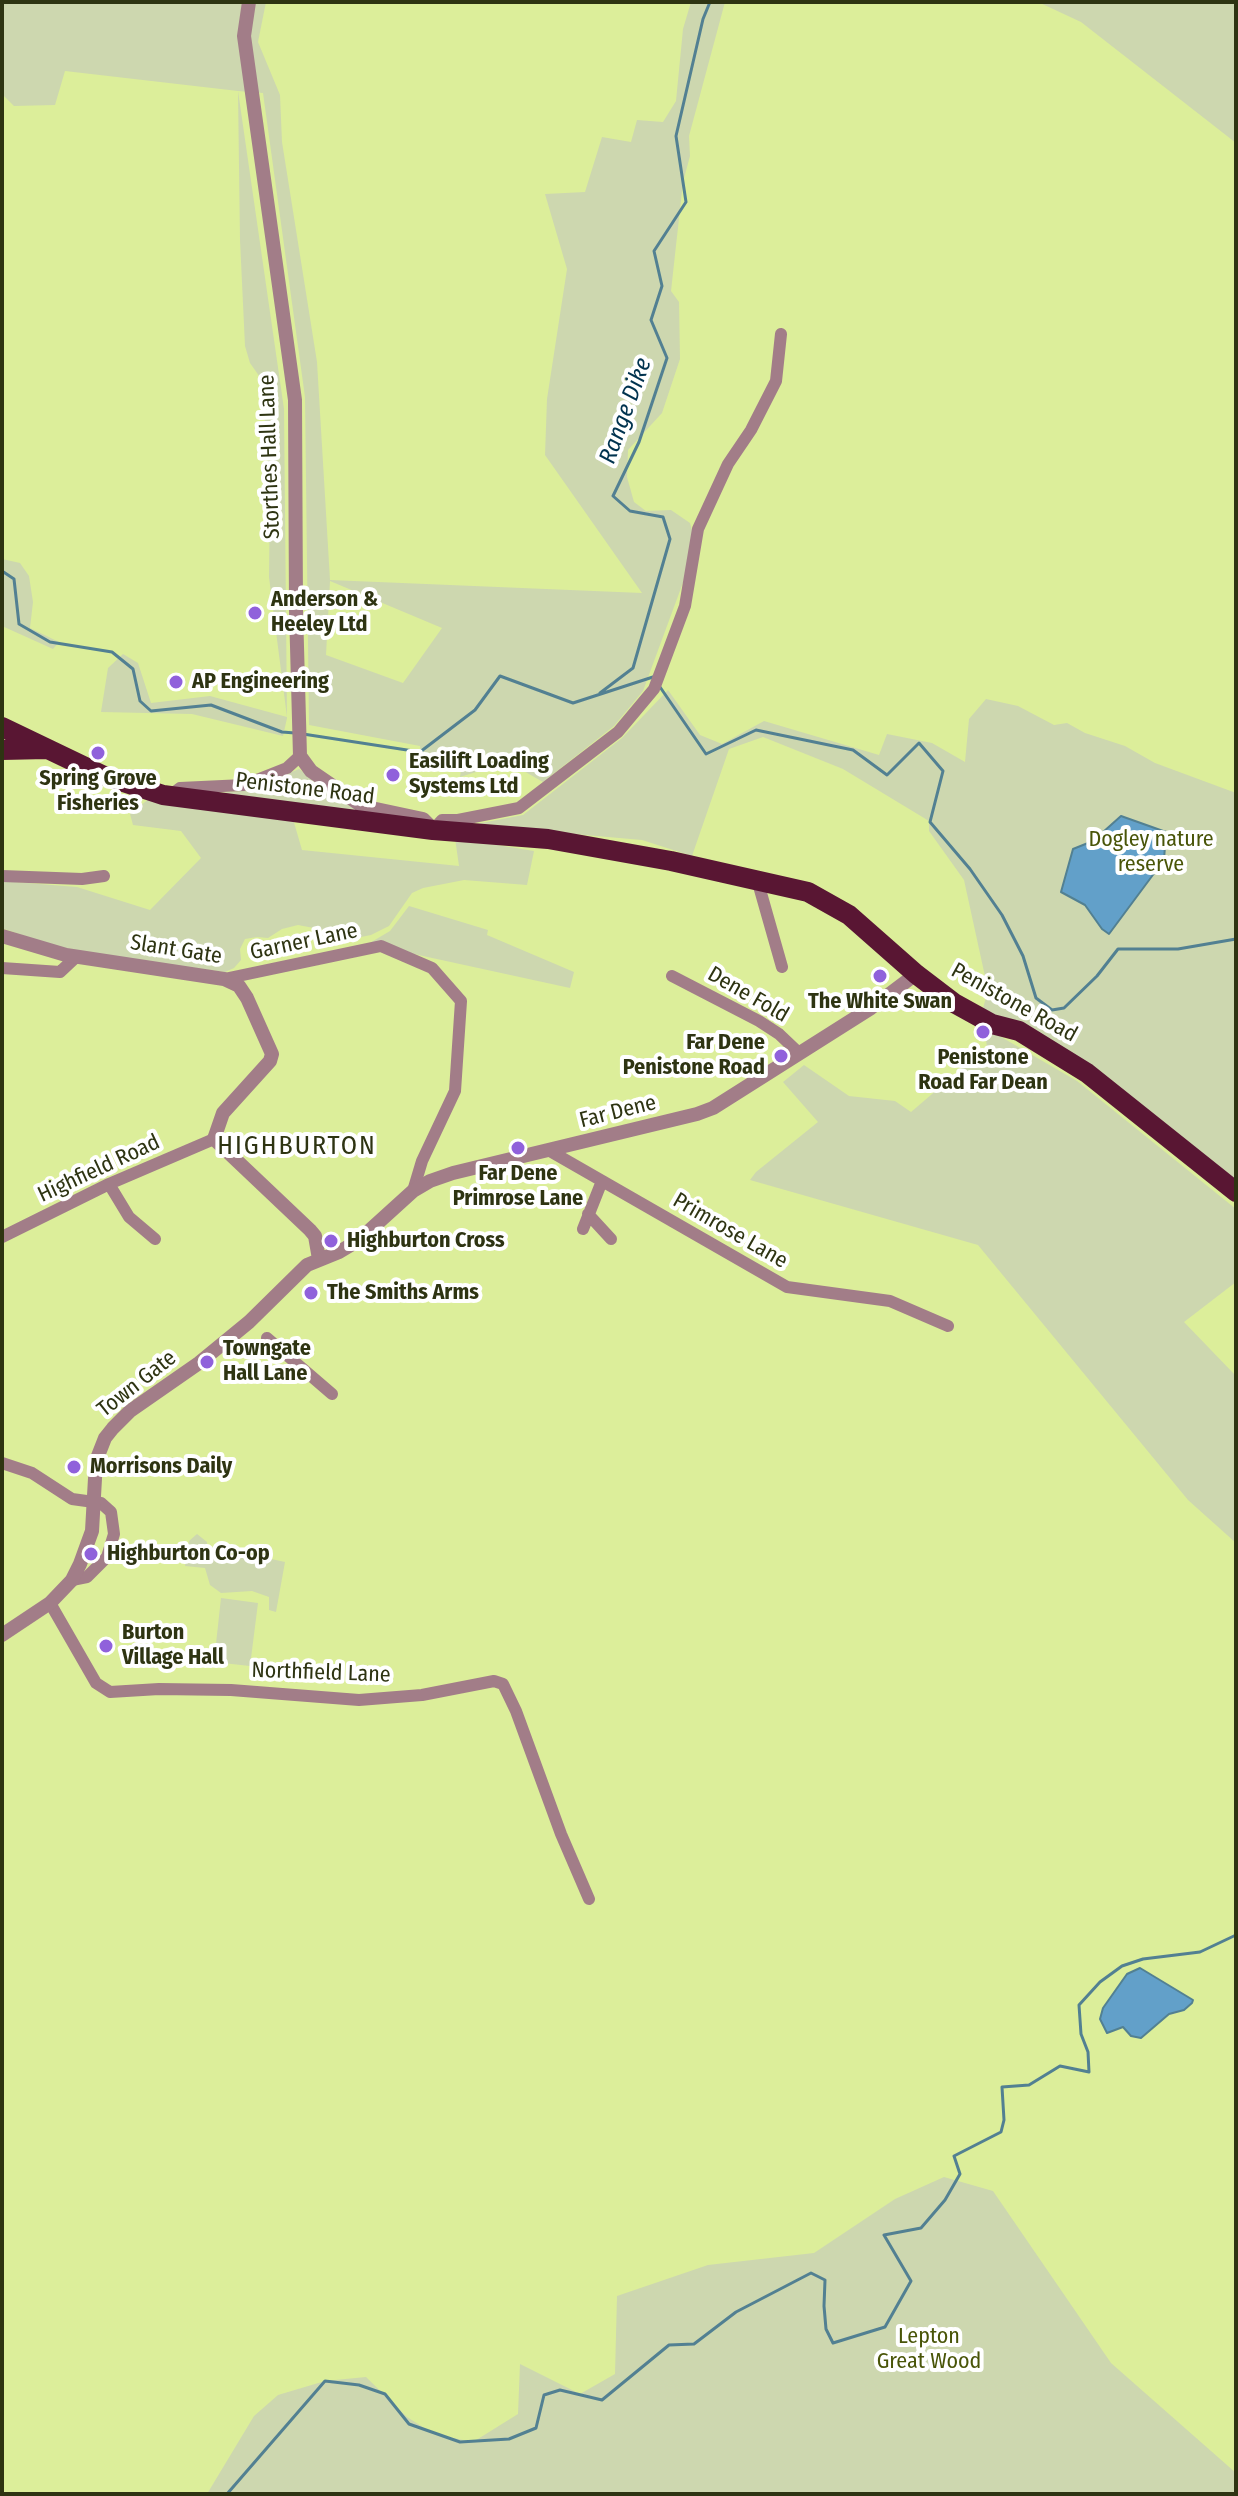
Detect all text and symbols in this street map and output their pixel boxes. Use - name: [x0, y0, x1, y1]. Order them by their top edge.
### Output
- water label: Range Dike: [594, 354, 658, 468]
- street label: Storthes Hall Lane: [254, 374, 286, 540]
- place label: Anderson & Heeley Ltd: [271, 587, 378, 638]
- marker: Anderson & Heeley Ltd: [246, 604, 264, 622]
- place label: AP Engineering: [192, 669, 329, 695]
- marker: AP Engineering: [167, 673, 185, 691]
- marker: Spring Grove Fisheries: [89, 744, 107, 762]
- place label: Easilift Loading Systems Ltd: [409, 749, 549, 800]
- place label: Spring Grove Fisheries: [39, 766, 157, 818]
- marker: Easilift Loading Systems Ltd: [384, 766, 402, 784]
- street label: Penistone Road: [234, 767, 376, 811]
- park label: Dogley nature reserve: [1088, 827, 1214, 878]
- street label: Garner Lane: [248, 918, 360, 966]
- street label: Slant Gate: [128, 930, 224, 970]
- street label: Penistone Road: [946, 958, 1082, 1048]
- street label: Dene Fold: [703, 961, 793, 1029]
- marker: The White Swan: [871, 967, 889, 985]
- place label: The White Swan: [808, 989, 952, 1015]
- marker: Penistone Road Far Dean: [974, 1023, 992, 1041]
- place label: Far Dene Penistone Road: [623, 1030, 765, 1082]
- place label: Penistone Road Far Dean: [918, 1045, 1048, 1096]
- marker: Far Dene Penistone Road: [772, 1047, 790, 1065]
- street label: Far Dene: [577, 1090, 659, 1134]
- street label: Highfield Road: [34, 1129, 164, 1209]
- district label: HIGHBURTON: [217, 1131, 377, 1163]
- marker: Far Dene Primrose Lane: [509, 1139, 527, 1157]
- place label: Far Dene Primrose Lane: [453, 1161, 583, 1212]
- street label: Primrose Lane: [668, 1188, 792, 1274]
- place label: Highburton Cross: [347, 1228, 505, 1254]
- marker: Highburton Cross: [322, 1232, 340, 1250]
- place label: The Smiths Arms: [327, 1280, 479, 1306]
- marker: The Smiths Arms: [302, 1284, 320, 1302]
- place label: Towngate Hall Lane: [223, 1336, 311, 1388]
- street label: Town Gate: [92, 1345, 182, 1423]
- marker: Towngate Hall Lane: [198, 1353, 216, 1371]
- place label: Morrisons Daily: [90, 1454, 232, 1480]
- marker: Morrisons Daily: [65, 1458, 83, 1476]
- place label: Highburton Co-op: [107, 1541, 270, 1567]
- marker: Highburton Co-op: [82, 1545, 100, 1563]
- place label: Burton Village Hall: [122, 1620, 224, 1672]
- marker: Burton Village Hall: [97, 1637, 115, 1655]
- street label: Northfield Lane: [251, 1657, 391, 1689]
- park label: Lepton Great Wood: [877, 2324, 981, 2376]

